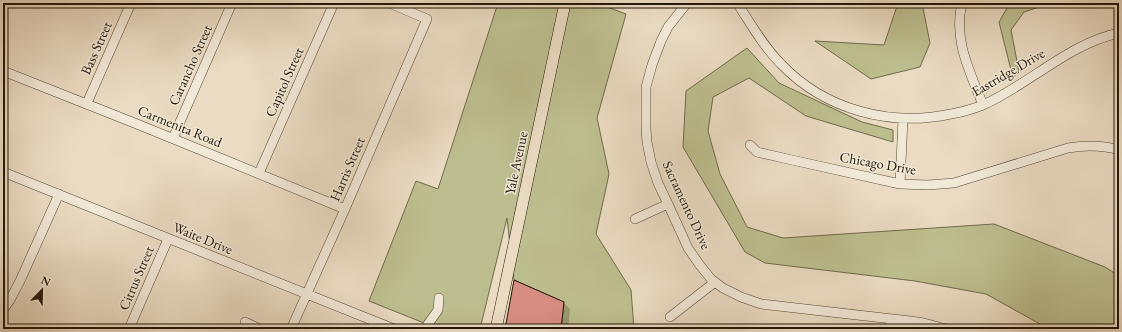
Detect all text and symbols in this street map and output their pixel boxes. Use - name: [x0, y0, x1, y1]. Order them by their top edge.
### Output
- street label: Bass Street: [76, 18, 116, 77]
- street label: Carancho Street: [164, 21, 216, 108]
- street label: Capitol Street: [261, 44, 308, 120]
- street label: Eastridge Drive: [968, 44, 1048, 100]
- street label: Carmenita Road: [135, 101, 226, 151]
- street label: Yale Avenue: [501, 129, 532, 196]
- street label: Harris Street: [325, 134, 369, 204]
- street label: Chicago Drive: [838, 147, 918, 179]
- street label: Sacramento Drive: [659, 158, 716, 253]
- street label: Waite Drive: [170, 218, 236, 258]
- street label: Citrus Street: [114, 243, 158, 313]
- north arrow: [22, 270, 62, 310]
- text: N: [39, 273, 53, 289]

